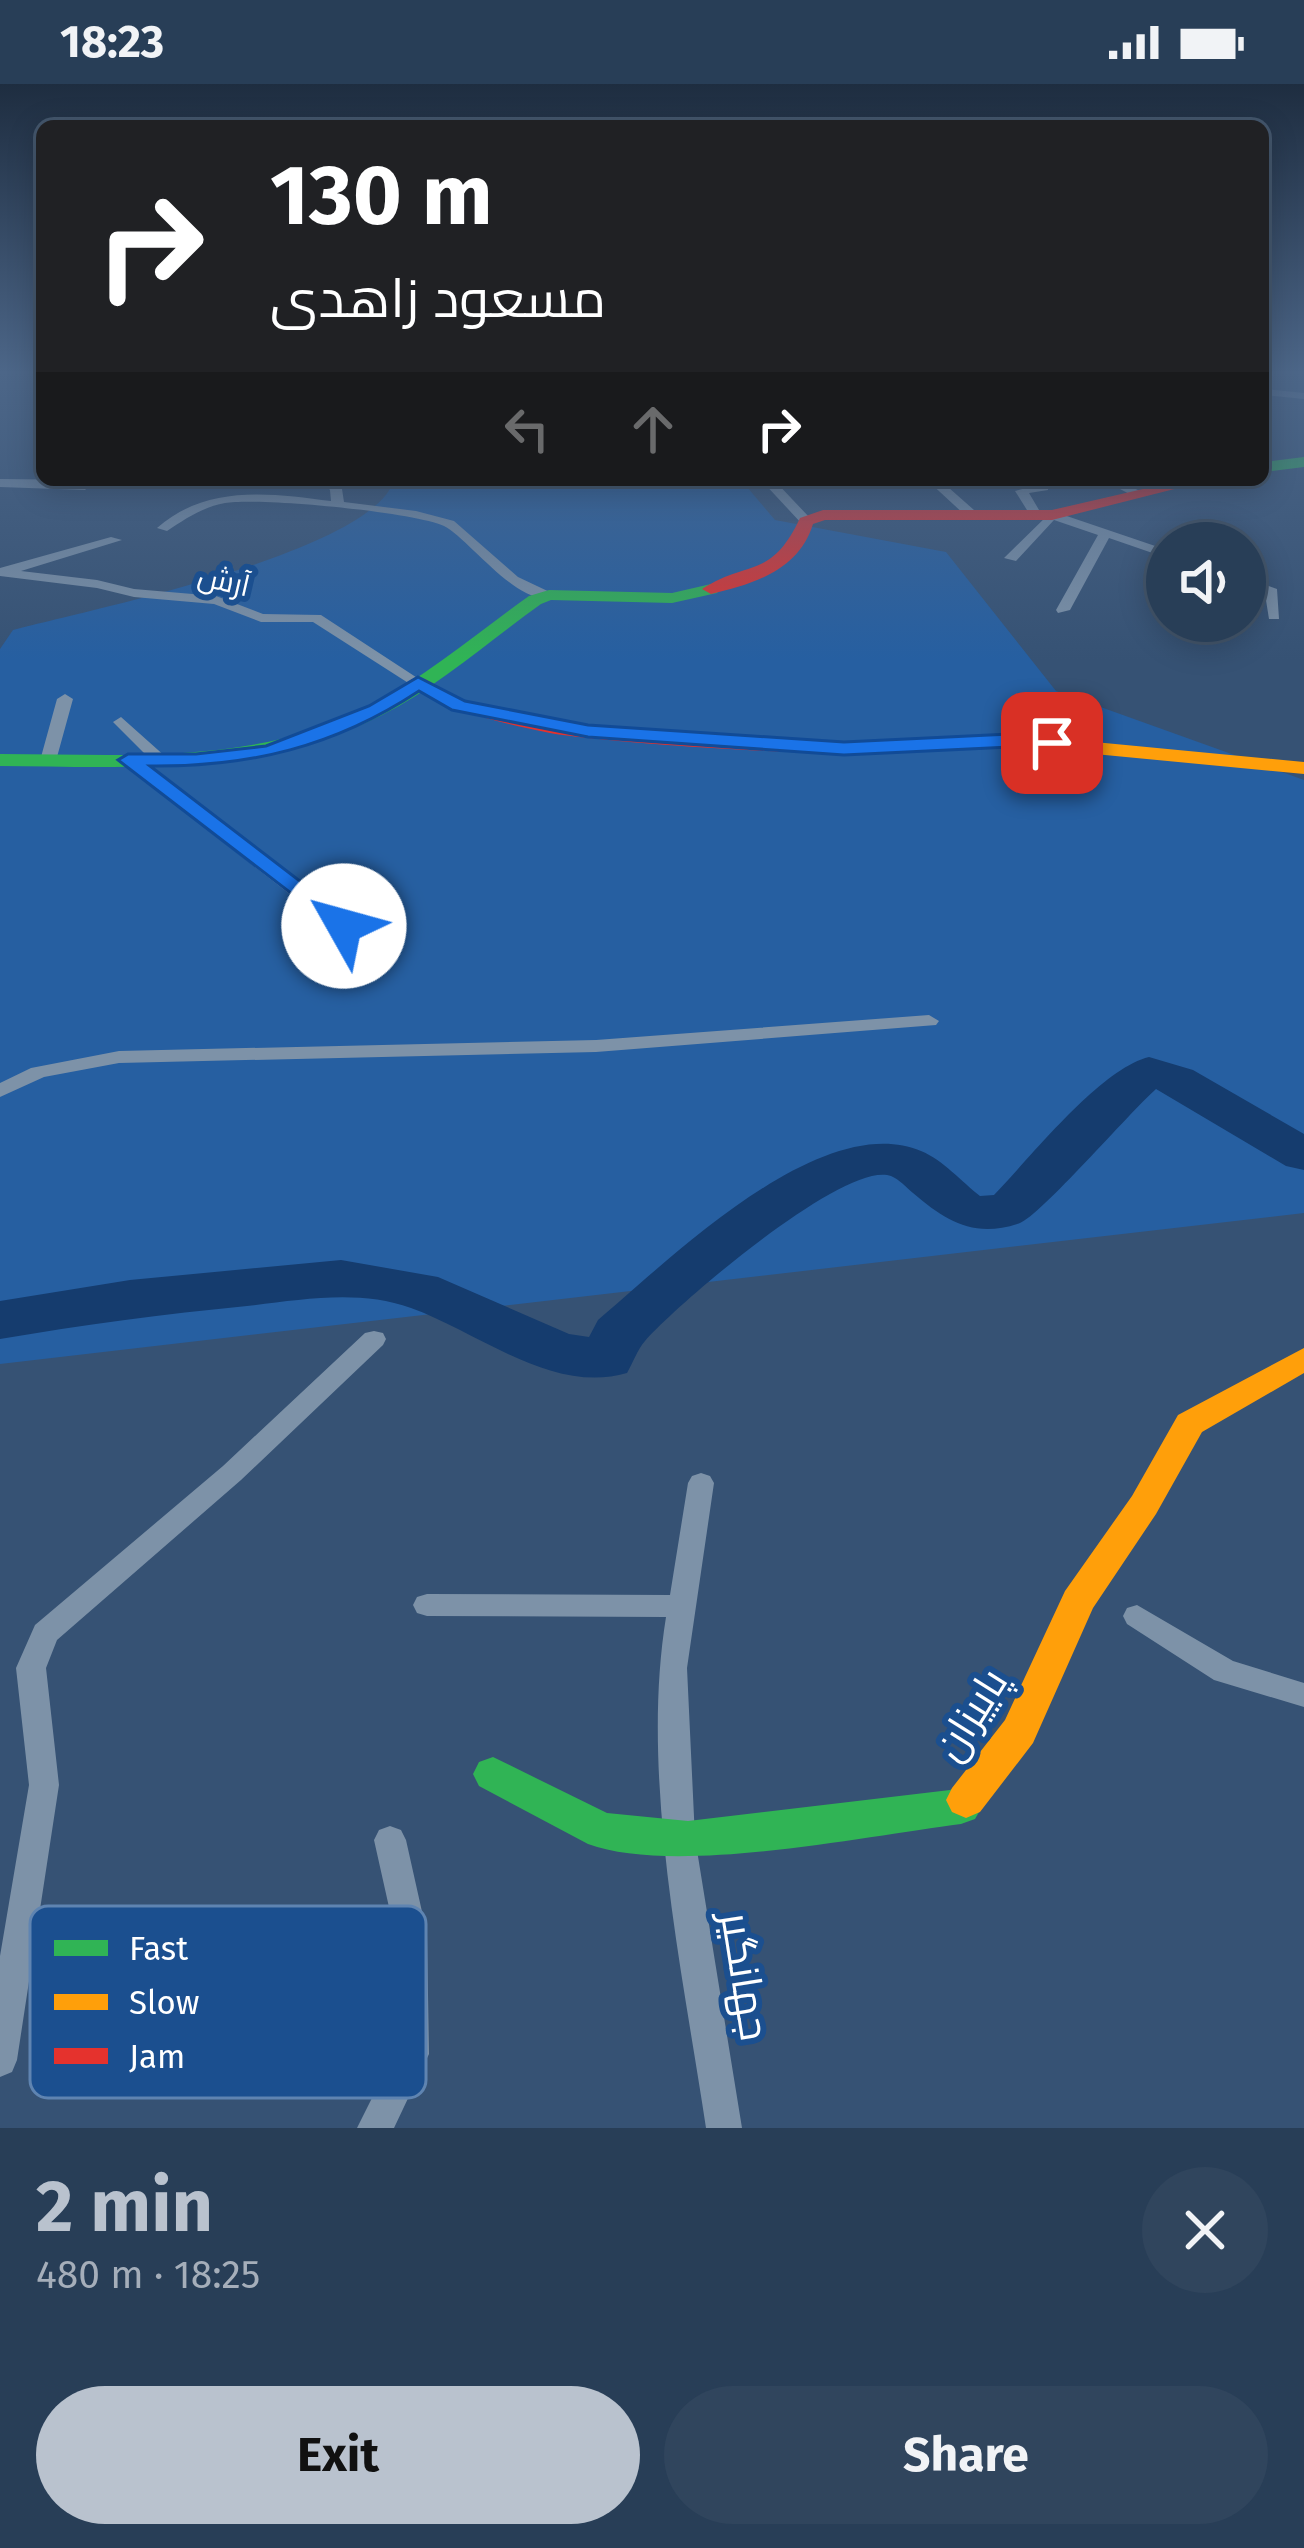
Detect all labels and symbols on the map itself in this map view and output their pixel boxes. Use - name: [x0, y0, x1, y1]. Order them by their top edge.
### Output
- street label: آرش: [194, 558, 254, 604]
- pin: [1001, 692, 1103, 794]
- position arrow: [281, 863, 407, 989]
- street label: پاییزان: [923, 1659, 1020, 1771]
- legend: [30, 1906, 426, 2098]
- street label: جهانگیر: [710, 1906, 780, 2044]
- text: Fast: [129, 1929, 188, 1969]
- text: Slow: [129, 1983, 199, 2023]
- text: Jam: [129, 2037, 185, 2077]

